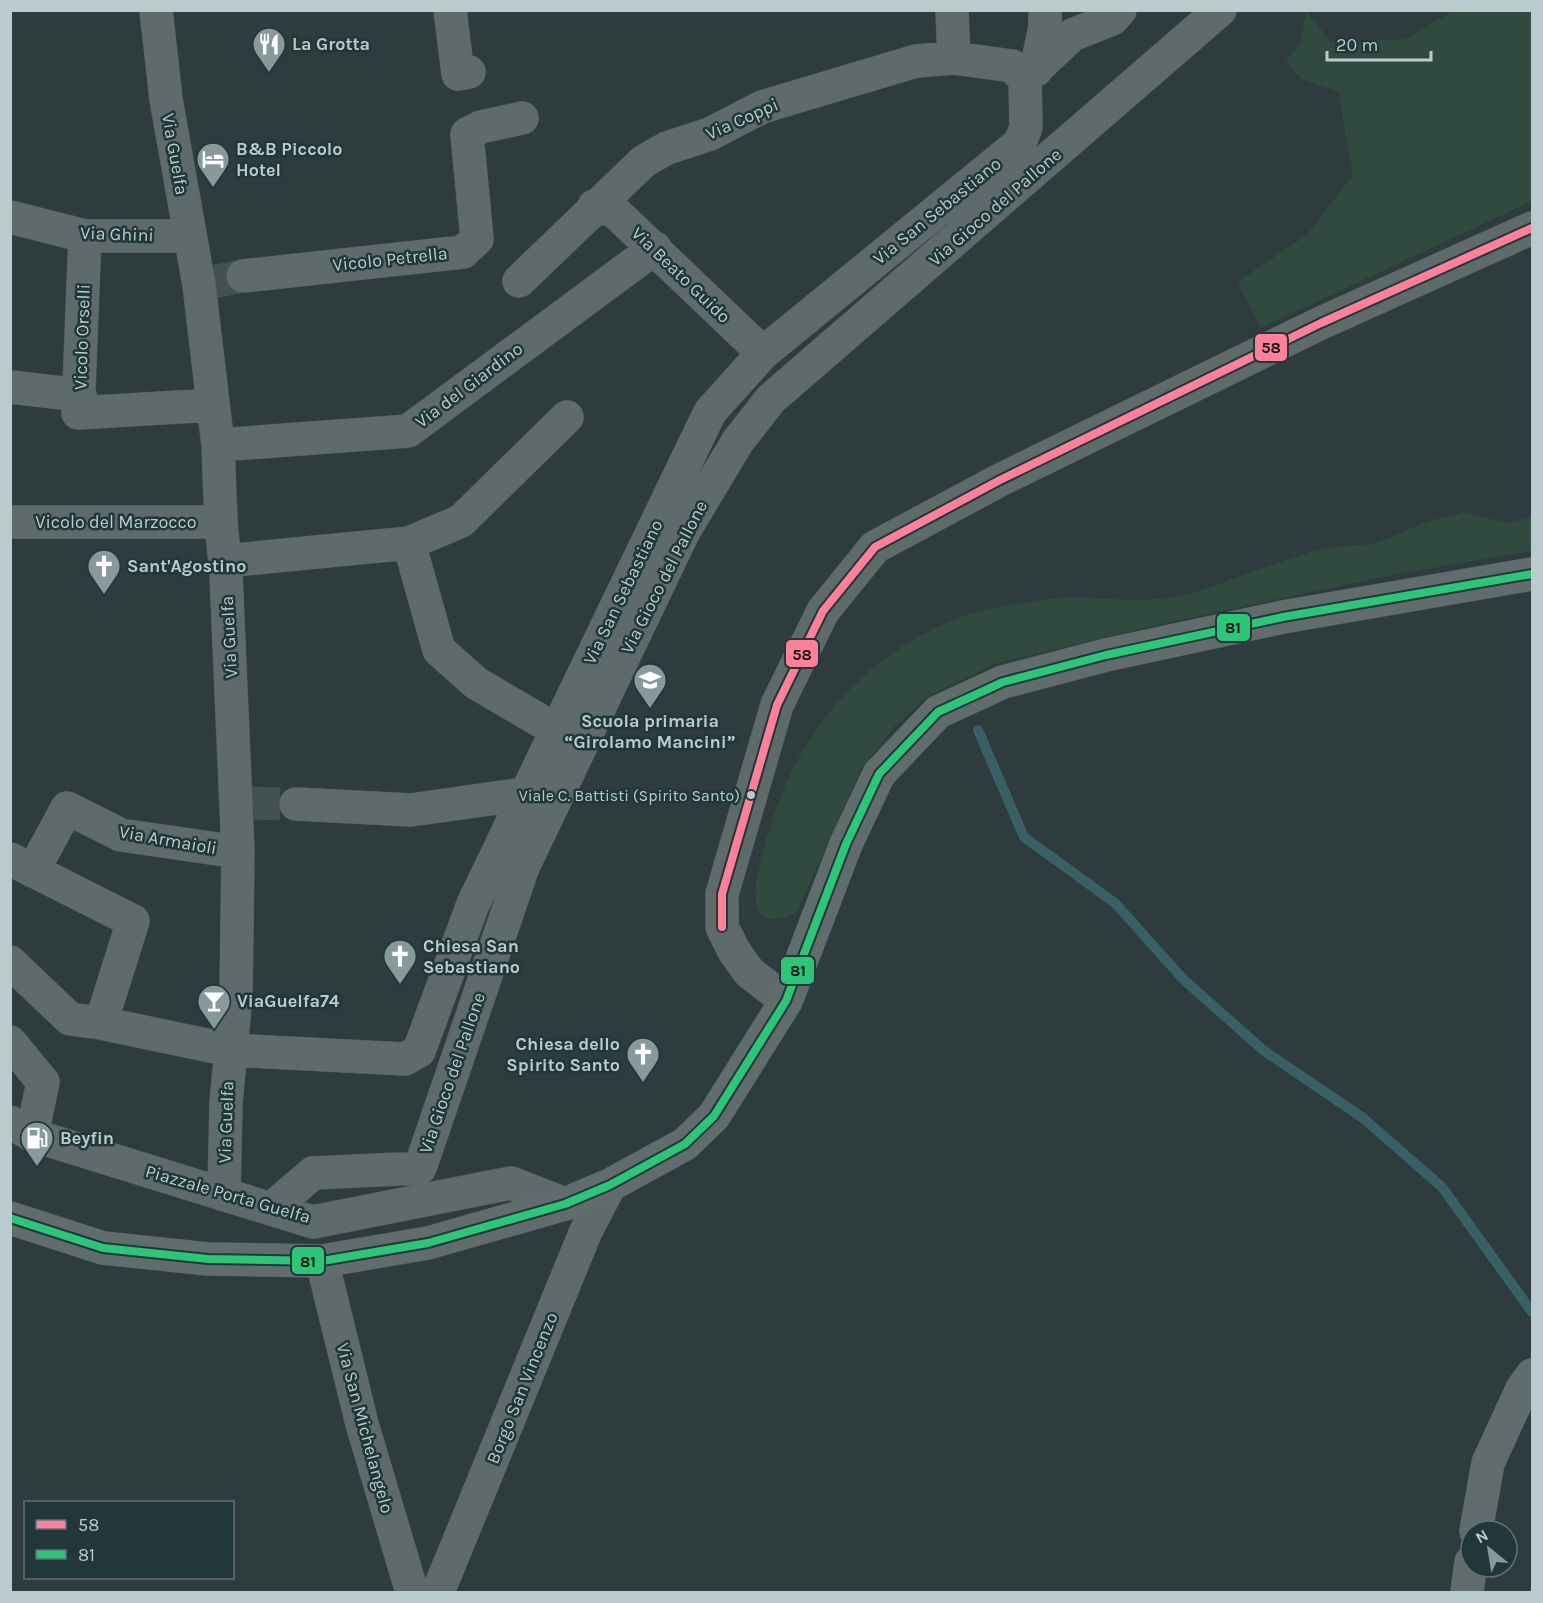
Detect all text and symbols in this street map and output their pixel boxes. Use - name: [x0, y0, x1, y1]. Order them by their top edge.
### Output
- scale bar: [1327, 24, 1430, 62]
- restaurant icon: La Grotta: [251, 26, 287, 73]
- place label: La Grotta: [292, 33, 370, 55]
- text: 20 m: [1336, 34, 1378, 56]
- street label: Via Coppi: [702, 93, 782, 145]
- street label: Via Guelfa: [157, 111, 193, 197]
- place label: B&B Piccolo Hotel: [236, 138, 343, 181]
- hotel icon: B&B Piccolo Hotel: [195, 141, 231, 188]
- street label: Via Gioco del Pallone: [924, 143, 1066, 271]
- street label: Via San Sebastiano: [868, 153, 1006, 269]
- street label: Via Ghini: [80, 222, 154, 246]
- street label: Via Beato Guido: [627, 222, 735, 328]
- street label: Vicolo Petrella: [331, 242, 449, 276]
- street label: Vicolo Orselli: [69, 284, 95, 390]
- line badge: 58: [1254, 333, 1288, 362]
- street label: Via del Giardino: [411, 337, 527, 433]
- text: 58: [1261, 338, 1281, 357]
- street label: Via Gioco del Pallone: [616, 497, 712, 657]
- street label: Vicolo del Marzocco: [35, 511, 197, 533]
- street label: Via San Sebastiano: [578, 516, 668, 668]
- church icon: Sant'Agostino: [86, 548, 122, 595]
- place label: Sant'Agostino: [127, 555, 246, 577]
- street label: Via Guelfa: [216, 595, 242, 679]
- line badge: 81: [1216, 613, 1251, 642]
- text: 81: [1225, 618, 1241, 637]
- line badge: 58: [785, 639, 819, 668]
- text: 58: [792, 645, 812, 664]
- school or university icon: Scuola primaria “Girolamo Mancini”: [632, 662, 668, 709]
- place label: Scuola primaria “Girolamo Mancini”: [565, 710, 735, 753]
- place label: Viale C. Battisti (Spirito Santo): [519, 786, 740, 805]
- marker: Viale C. Battisti (Spirito Santo): [745, 789, 757, 801]
- street label: Via Armaioli: [117, 821, 219, 859]
- place label: Chiesa San Sebastiano: [423, 935, 520, 978]
- church icon: Chiesa San Sebastiano: [382, 938, 418, 985]
- line badge: 81: [780, 956, 815, 985]
- text: 81: [790, 961, 806, 980]
- bar icon: ViaGuelfa74: [196, 983, 232, 1030]
- place label: ViaGuelfa74: [237, 990, 340, 1012]
- street label: Via Gioco del Pallone: [414, 990, 490, 1156]
- place label: Chiesa dello Spirito Santo: [506, 1033, 620, 1076]
- church icon: Chiesa dello Spirito Santo: [625, 1036, 661, 1083]
- street label: Via Guelfa: [214, 1080, 238, 1164]
- fuel station icon: Beyfin: [19, 1120, 55, 1167]
- place label: Beyfin: [60, 1127, 114, 1149]
- street label: Piazzale Porta Guelfa: [143, 1160, 313, 1228]
- line badge: 81: [291, 1246, 325, 1275]
- text: 81: [300, 1252, 316, 1271]
- street label: Borgo San Vincenzo: [482, 1309, 562, 1467]
- street label: Via San Michelangelo: [332, 1340, 398, 1516]
- legend: [24, 1501, 234, 1579]
- text: 58: [78, 1514, 99, 1536]
- north arrow: [1459, 1519, 1519, 1579]
- text: N: [1472, 1525, 1491, 1548]
- text: 81: [78, 1544, 95, 1566]

